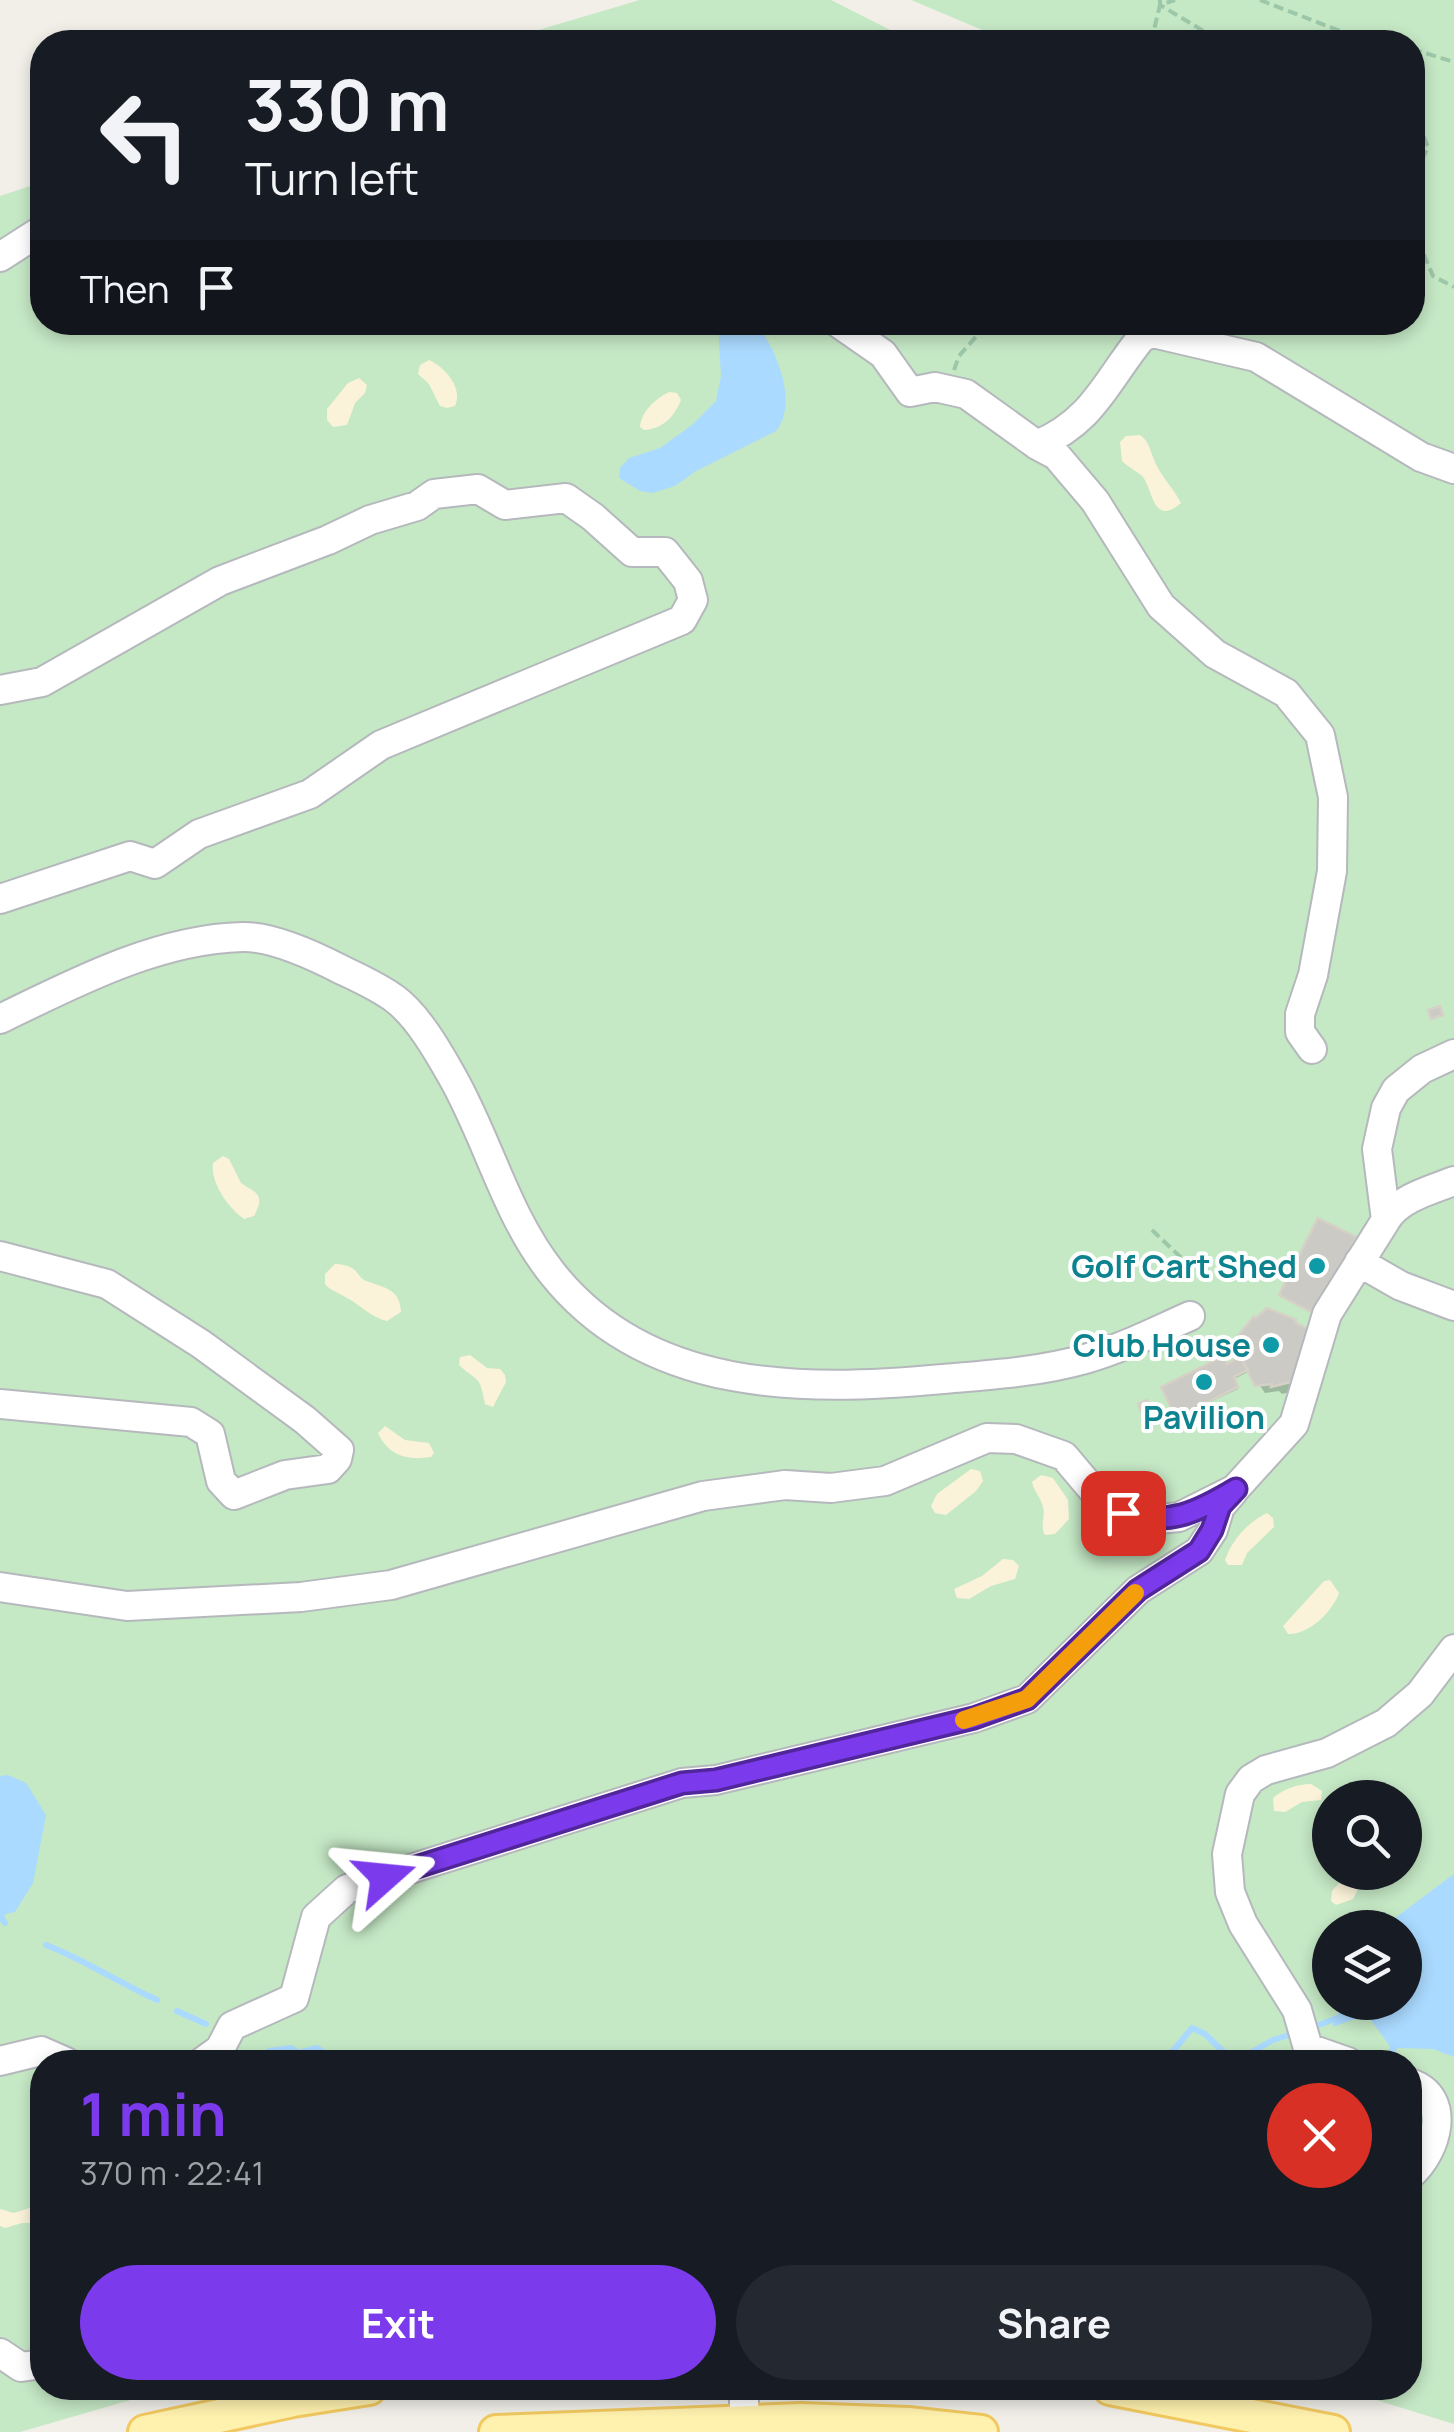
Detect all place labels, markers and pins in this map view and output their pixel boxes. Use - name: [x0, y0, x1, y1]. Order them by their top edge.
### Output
- place label: Golf Cart Shed: [1071, 1244, 1297, 1288]
- marker: Golf Cart Shed: [1306, 1255, 1328, 1277]
- place label: Club House: [1073, 1323, 1251, 1367]
- marker: Club House: [1260, 1334, 1282, 1356]
- marker: Pavilion: [1193, 1371, 1215, 1393]
- place label: Pavilion: [1143, 1395, 1265, 1439]
- pin: [1081, 1471, 1166, 1556]

